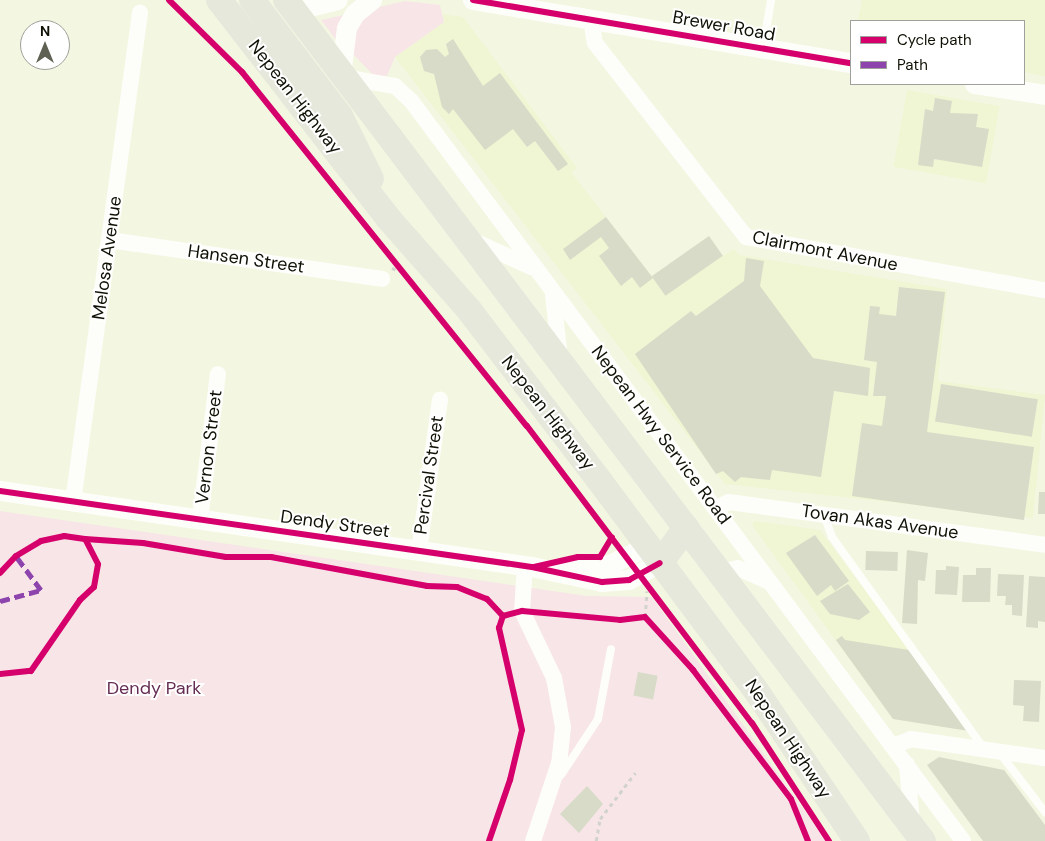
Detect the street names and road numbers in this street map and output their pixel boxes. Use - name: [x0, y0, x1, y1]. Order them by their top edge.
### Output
- street label: Brewer Road: [671, 6, 777, 46]
- street label: Nepean Highway: [244, 36, 346, 158]
- street label: Melosa Avenue: [88, 195, 126, 321]
- street label: Clairmont Avenue: [750, 226, 900, 276]
- street label: Hansen Street: [186, 240, 306, 278]
- street label: Nepean Hwy Service Road: [587, 341, 735, 529]
- street label: Nepean Highway: [497, 352, 599, 474]
- street label: Vernon Street: [191, 389, 227, 505]
- street label: Percival Street: [410, 414, 448, 536]
- street label: Tovan Akas Avenue: [800, 500, 960, 544]
- street label: Dendy Street: [279, 506, 391, 542]
- street label: Nepean Highway: [740, 675, 836, 803]

